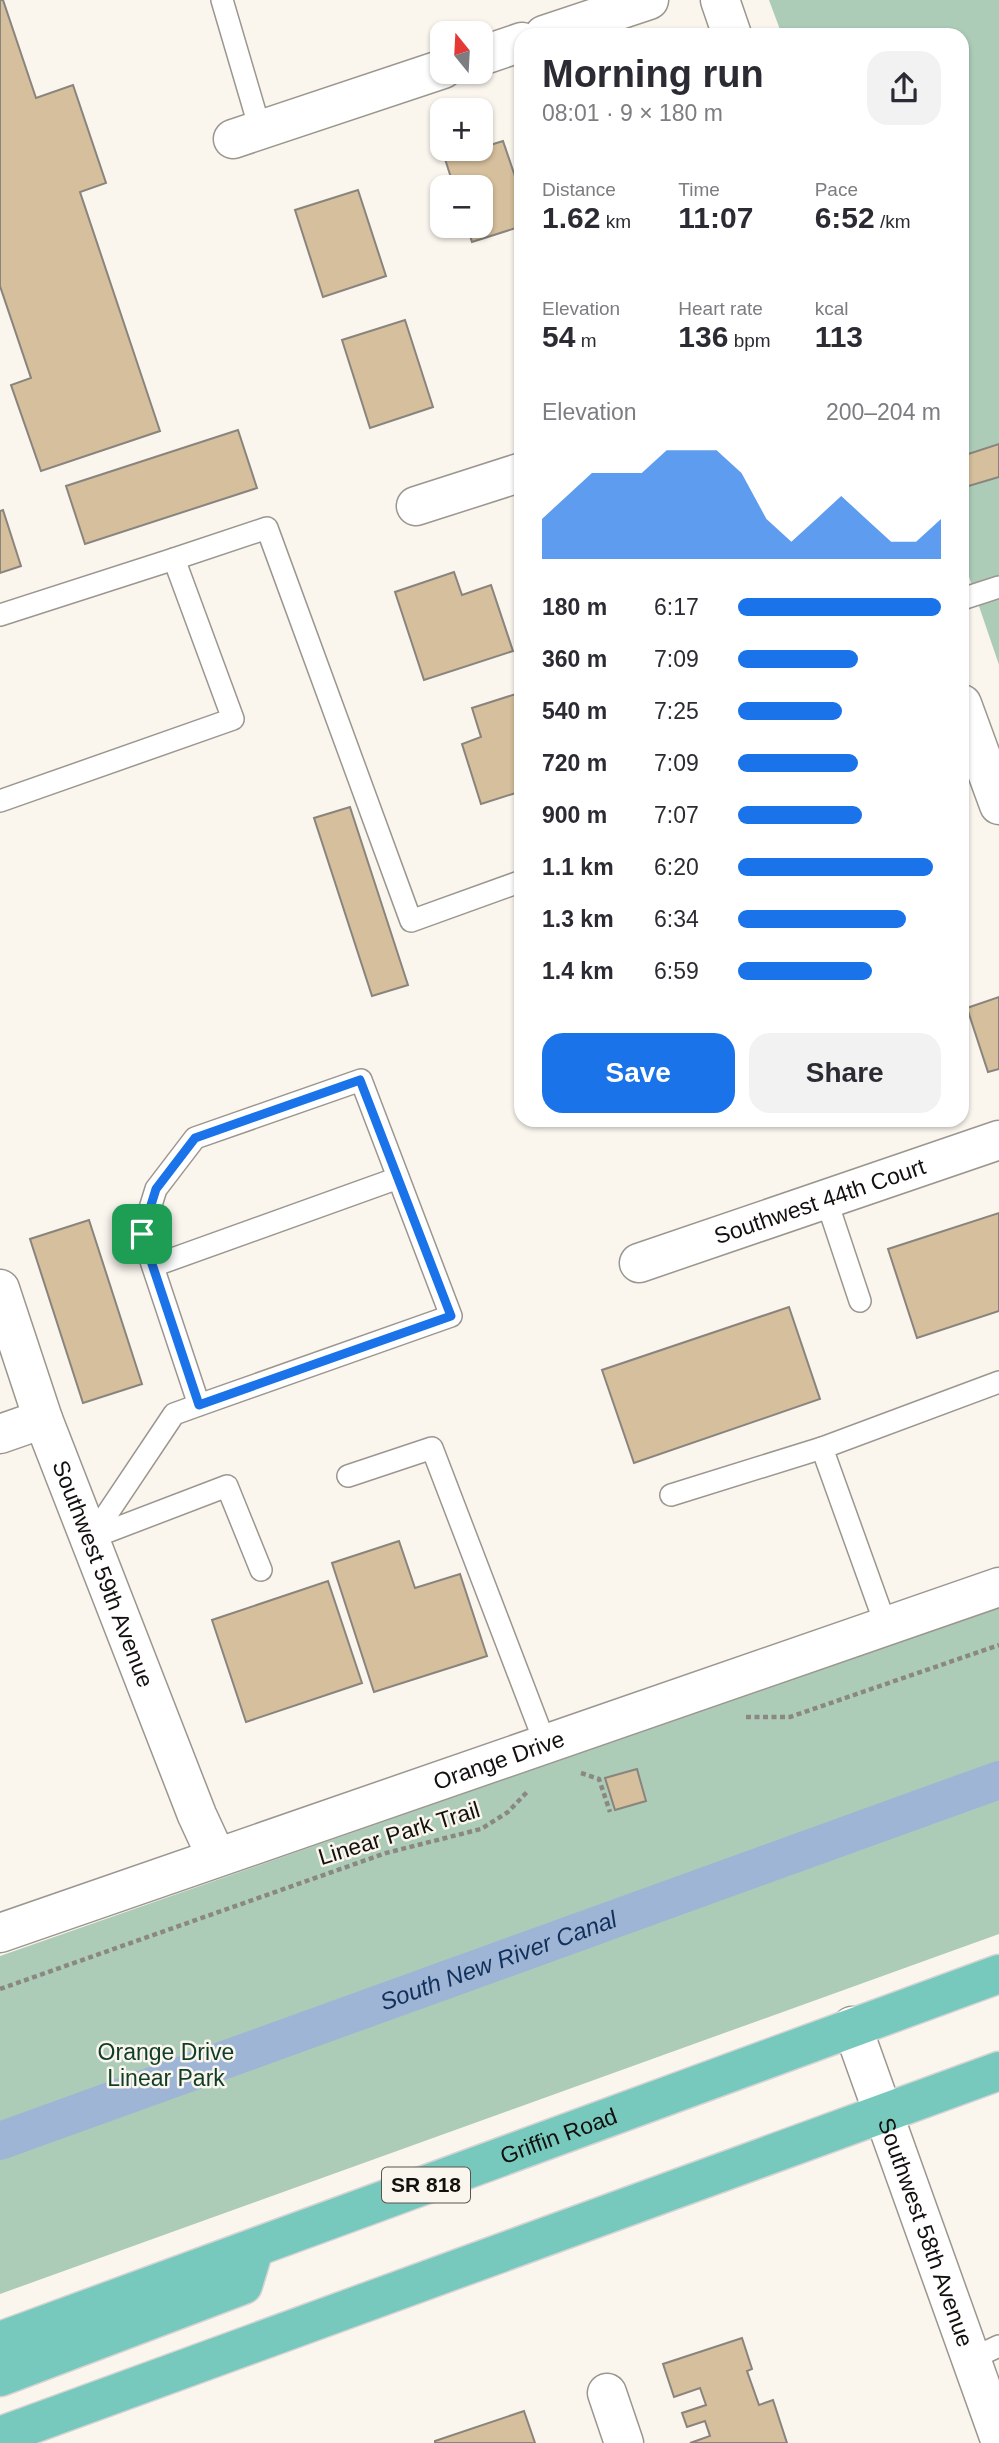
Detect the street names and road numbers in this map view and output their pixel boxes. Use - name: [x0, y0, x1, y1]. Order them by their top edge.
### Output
- street label: Southwest 44th Court: [711, 1153, 929, 1249]
- street label: Southwest 59th Avenue: [47, 1457, 159, 1691]
- street label: Orange Drive: [430, 1726, 568, 1795]
- street label: Linear Park Trail: [315, 1796, 483, 1870]
- street label: Griffin Road: [497, 2103, 620, 2169]
- street label: Southwest 58th Avenue: [873, 2114, 979, 2350]
- road number: SR 818: [382, 2168, 470, 2202]

